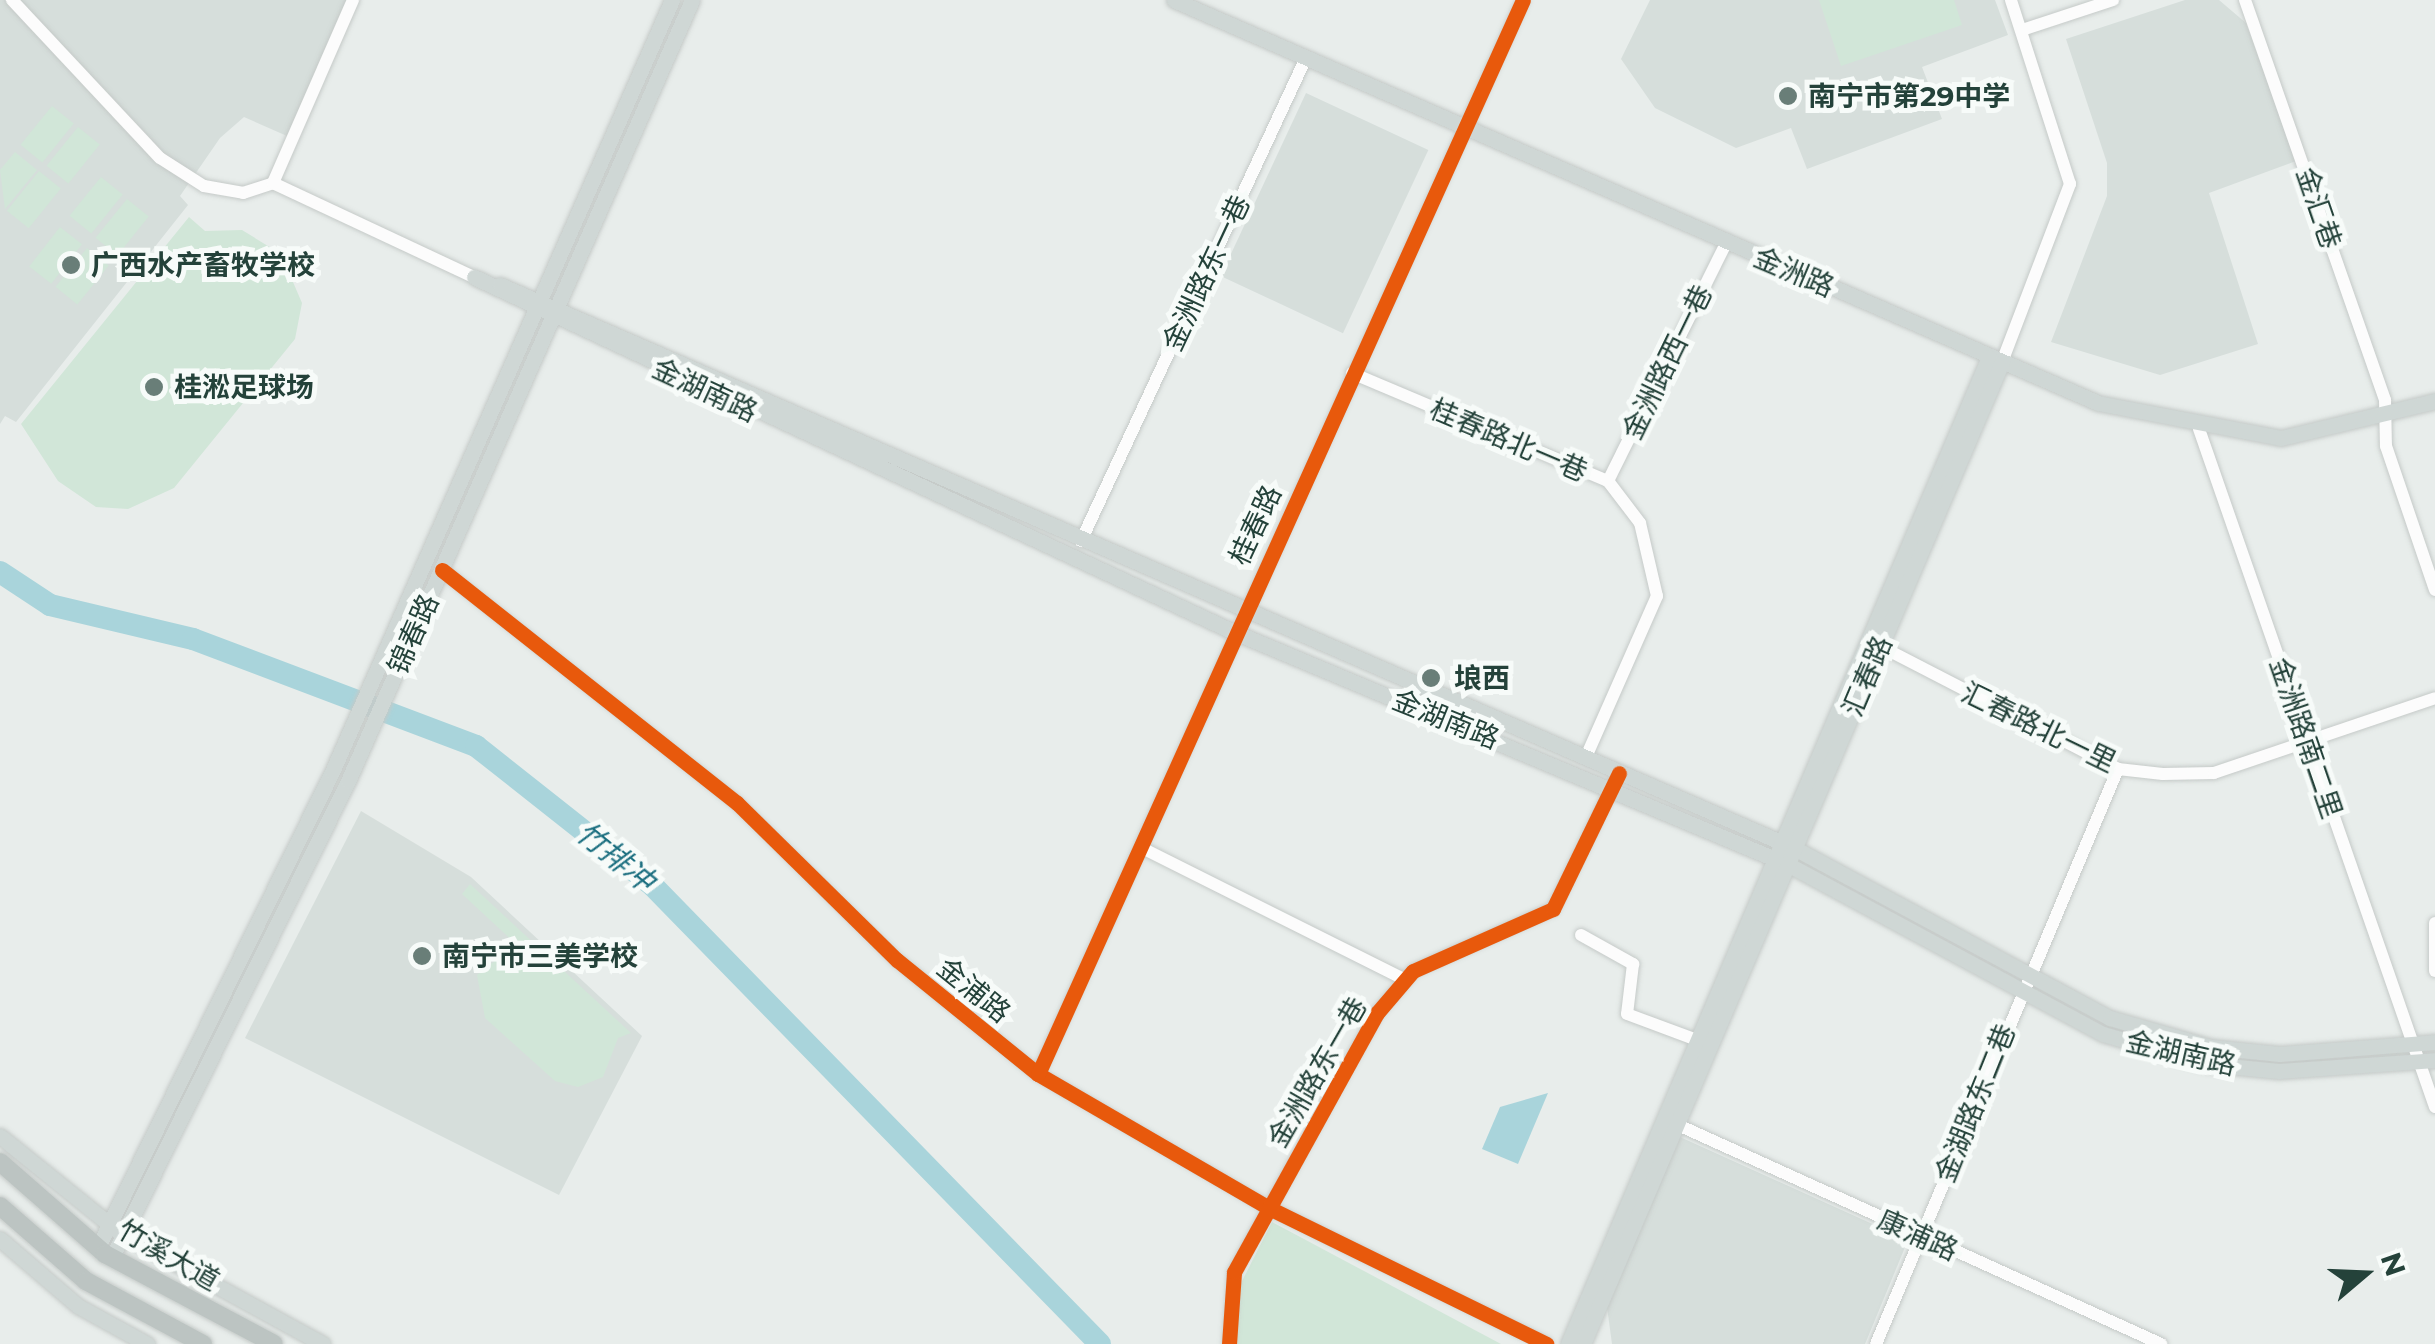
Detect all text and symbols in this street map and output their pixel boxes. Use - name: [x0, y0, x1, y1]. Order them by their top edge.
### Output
- place label: 南宁市第29中学: [1808, 79, 2010, 113]
- marker: 南宁市第29中学: [1777, 85, 1799, 107]
- street label: 金汇巷: [2289, 163, 2349, 253]
- street label: 金洲路东一巷: [1155, 190, 1257, 356]
- street label: 金洲路: [1749, 240, 1839, 304]
- place label: 广西水产畜牧学校: [91, 248, 315, 282]
- marker: 广西水产畜牧学校: [60, 254, 82, 276]
- street label: 金洲路西一巷: [1615, 279, 1719, 445]
- street label: 金湖南路: [647, 351, 763, 429]
- place label: 桂淞足球场: [174, 370, 314, 404]
- marker: 桂淞足球场: [143, 376, 165, 398]
- street label: 桂春路北一巷: [1425, 392, 1593, 488]
- street label: 桂春路: [1222, 480, 1288, 570]
- street label: 锦春路: [381, 589, 445, 679]
- street label: 汇春路: [1835, 631, 1899, 721]
- street label: 金洲路南二里: [2263, 653, 2349, 823]
- place label: 埌西: [1454, 661, 1510, 695]
- marker: 埌西: [1418, 665, 1444, 691]
- street label: 汇春路北一里: [1956, 675, 2122, 779]
- street label: 金湖南路: [1388, 682, 1504, 756]
- water label: 竹排冲: [569, 815, 661, 899]
- place label: 南宁市三美学校: [442, 939, 638, 973]
- marker: 南宁市三美学校: [411, 945, 433, 967]
- street label: 金浦路: [931, 951, 1017, 1029]
- street label: 金洲路东一巷: [1260, 991, 1374, 1153]
- street label: 金湖路东二巷: [1928, 1019, 2022, 1187]
- street label: 金湖南路: [2123, 1024, 2239, 1082]
- street label: 康浦路: [1873, 1203, 1963, 1267]
- street label: 竹溪大道: [112, 1212, 226, 1298]
- north arrow: [2315, 1224, 2415, 1324]
- text: N: [2374, 1248, 2413, 1280]

